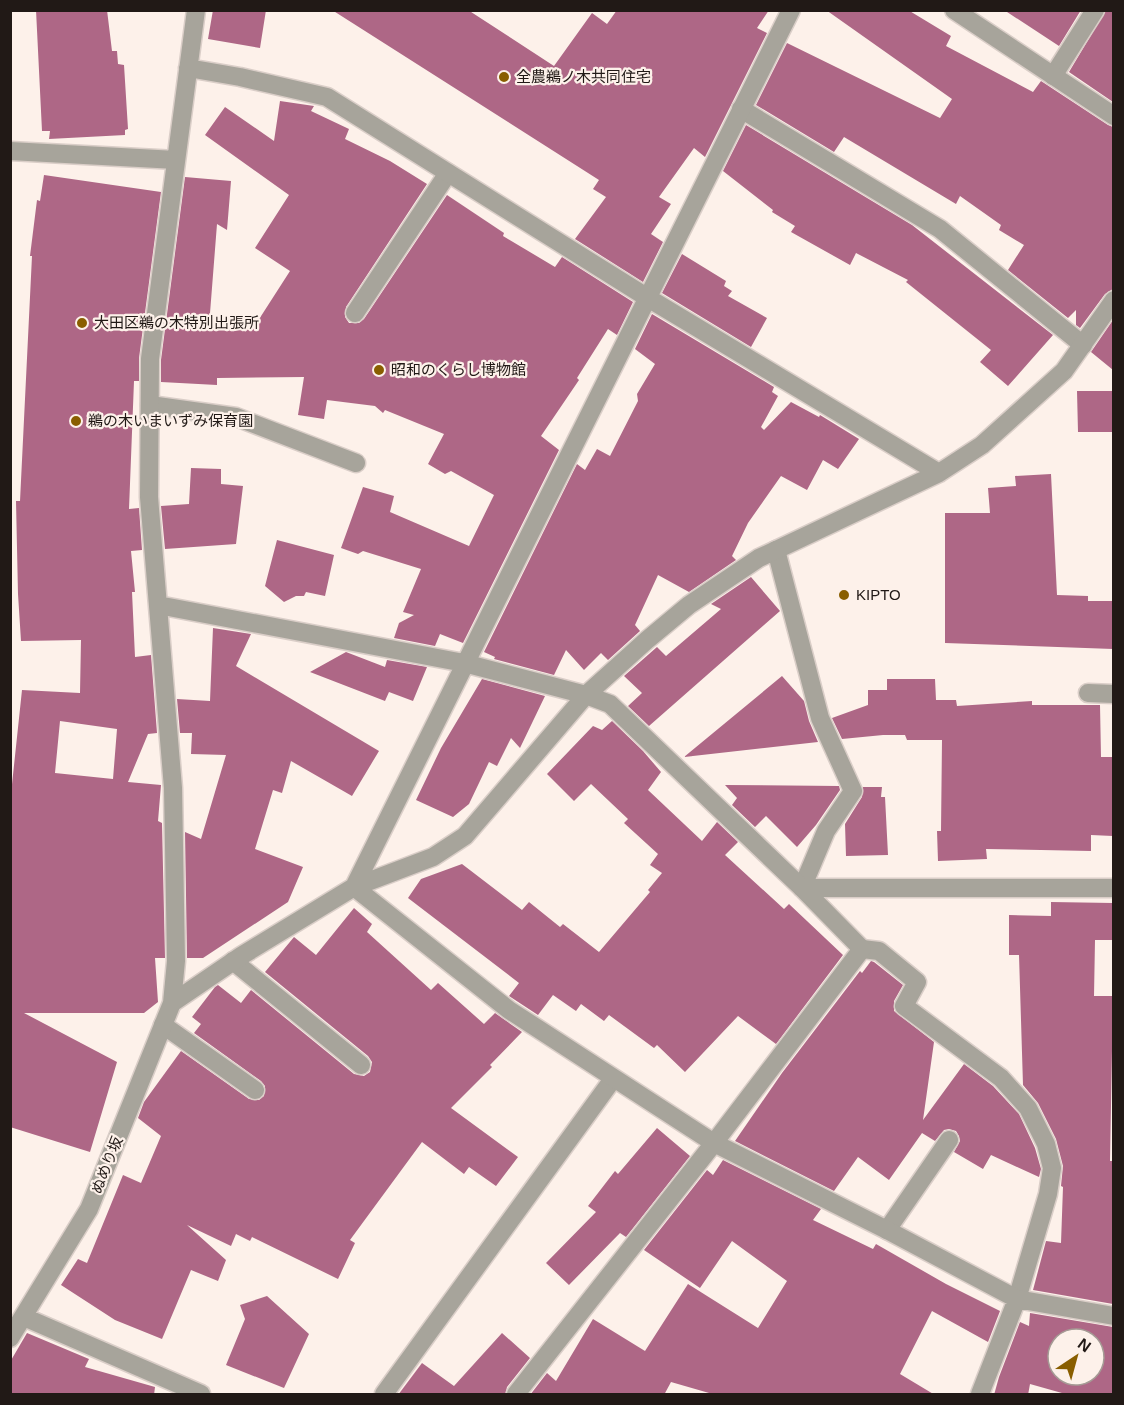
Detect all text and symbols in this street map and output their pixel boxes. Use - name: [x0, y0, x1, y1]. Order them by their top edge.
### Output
- place label: 全農鵜ノ木共同住宅: [516, 68, 651, 85]
- marker: 全農鵜ノ木共同住宅: [497, 70, 511, 84]
- place label: 大田区鵜の木特別出張所: [94, 314, 259, 331]
- marker: 大田区鵜の木特別出張所: [75, 316, 89, 330]
- place label: 昭和のくらし博物館: [391, 361, 526, 378]
- marker: 昭和のくらし博物館: [372, 363, 386, 377]
- place label: 鵜の木いまいずみ保育園: [88, 412, 253, 429]
- marker: 鵜の木いまいずみ保育園: [69, 414, 83, 428]
- place label: KIPTO: [856, 586, 901, 603]
- marker: KIPTO: [837, 588, 851, 602]
- street label: ぬめり坂: [87, 1134, 126, 1196]
- north arrow: [1046, 1327, 1106, 1387]
- text: N: [1075, 1335, 1094, 1356]

